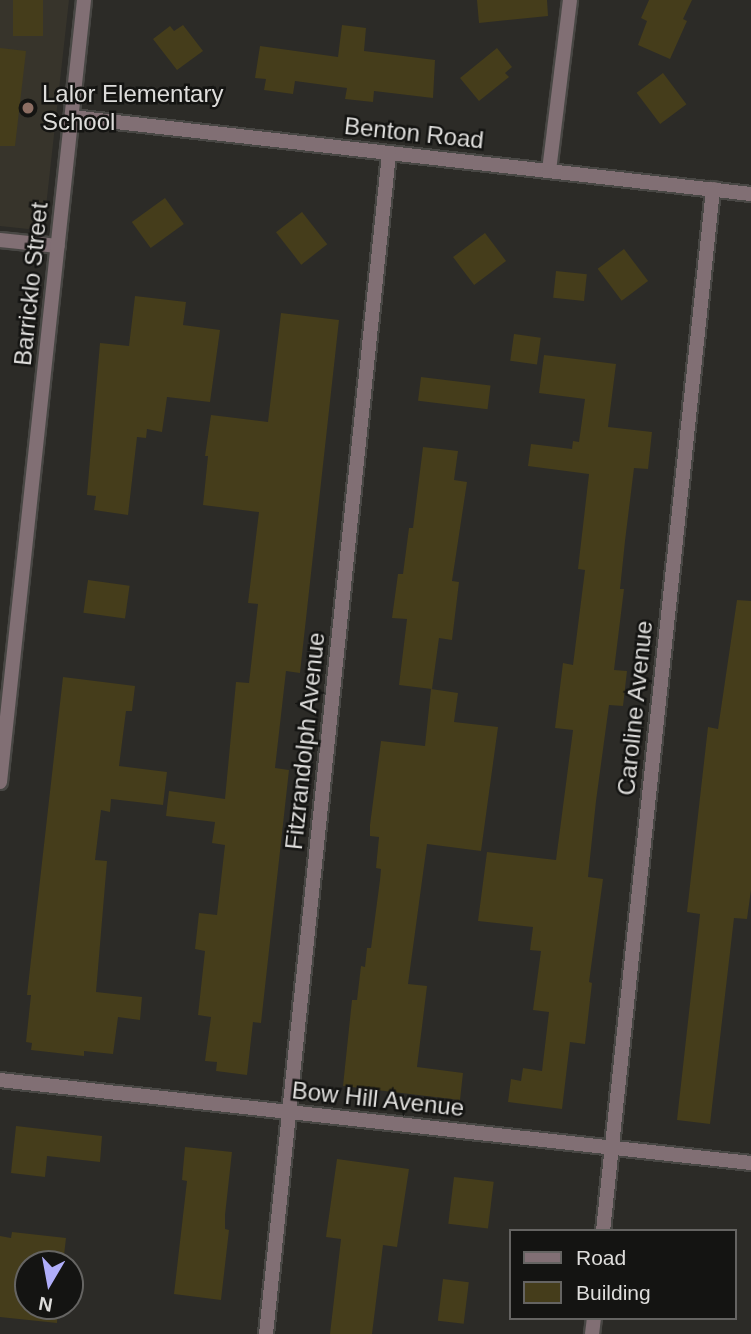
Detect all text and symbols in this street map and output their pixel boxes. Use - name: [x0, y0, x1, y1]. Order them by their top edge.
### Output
- place label: Lalor Elementary School: [42, 80, 223, 136]
- marker: Lalor Elementary School: [20, 100, 36, 116]
- street label: Benton Road: [343, 111, 485, 155]
- street label: Barricklo Street: [8, 201, 54, 367]
- street label: Caroline Avenue: [611, 618, 659, 798]
- street label: Fitzrandolph Avenue: [279, 630, 331, 852]
- street label: Bow Hill Avenue: [290, 1076, 466, 1122]
- legend: [510, 1229, 737, 1320]
- text: Road: [576, 1246, 626, 1269]
- north arrow: [14, 1250, 84, 1320]
- text: Building: [576, 1281, 651, 1304]
- text: N: [37, 1293, 54, 1316]

